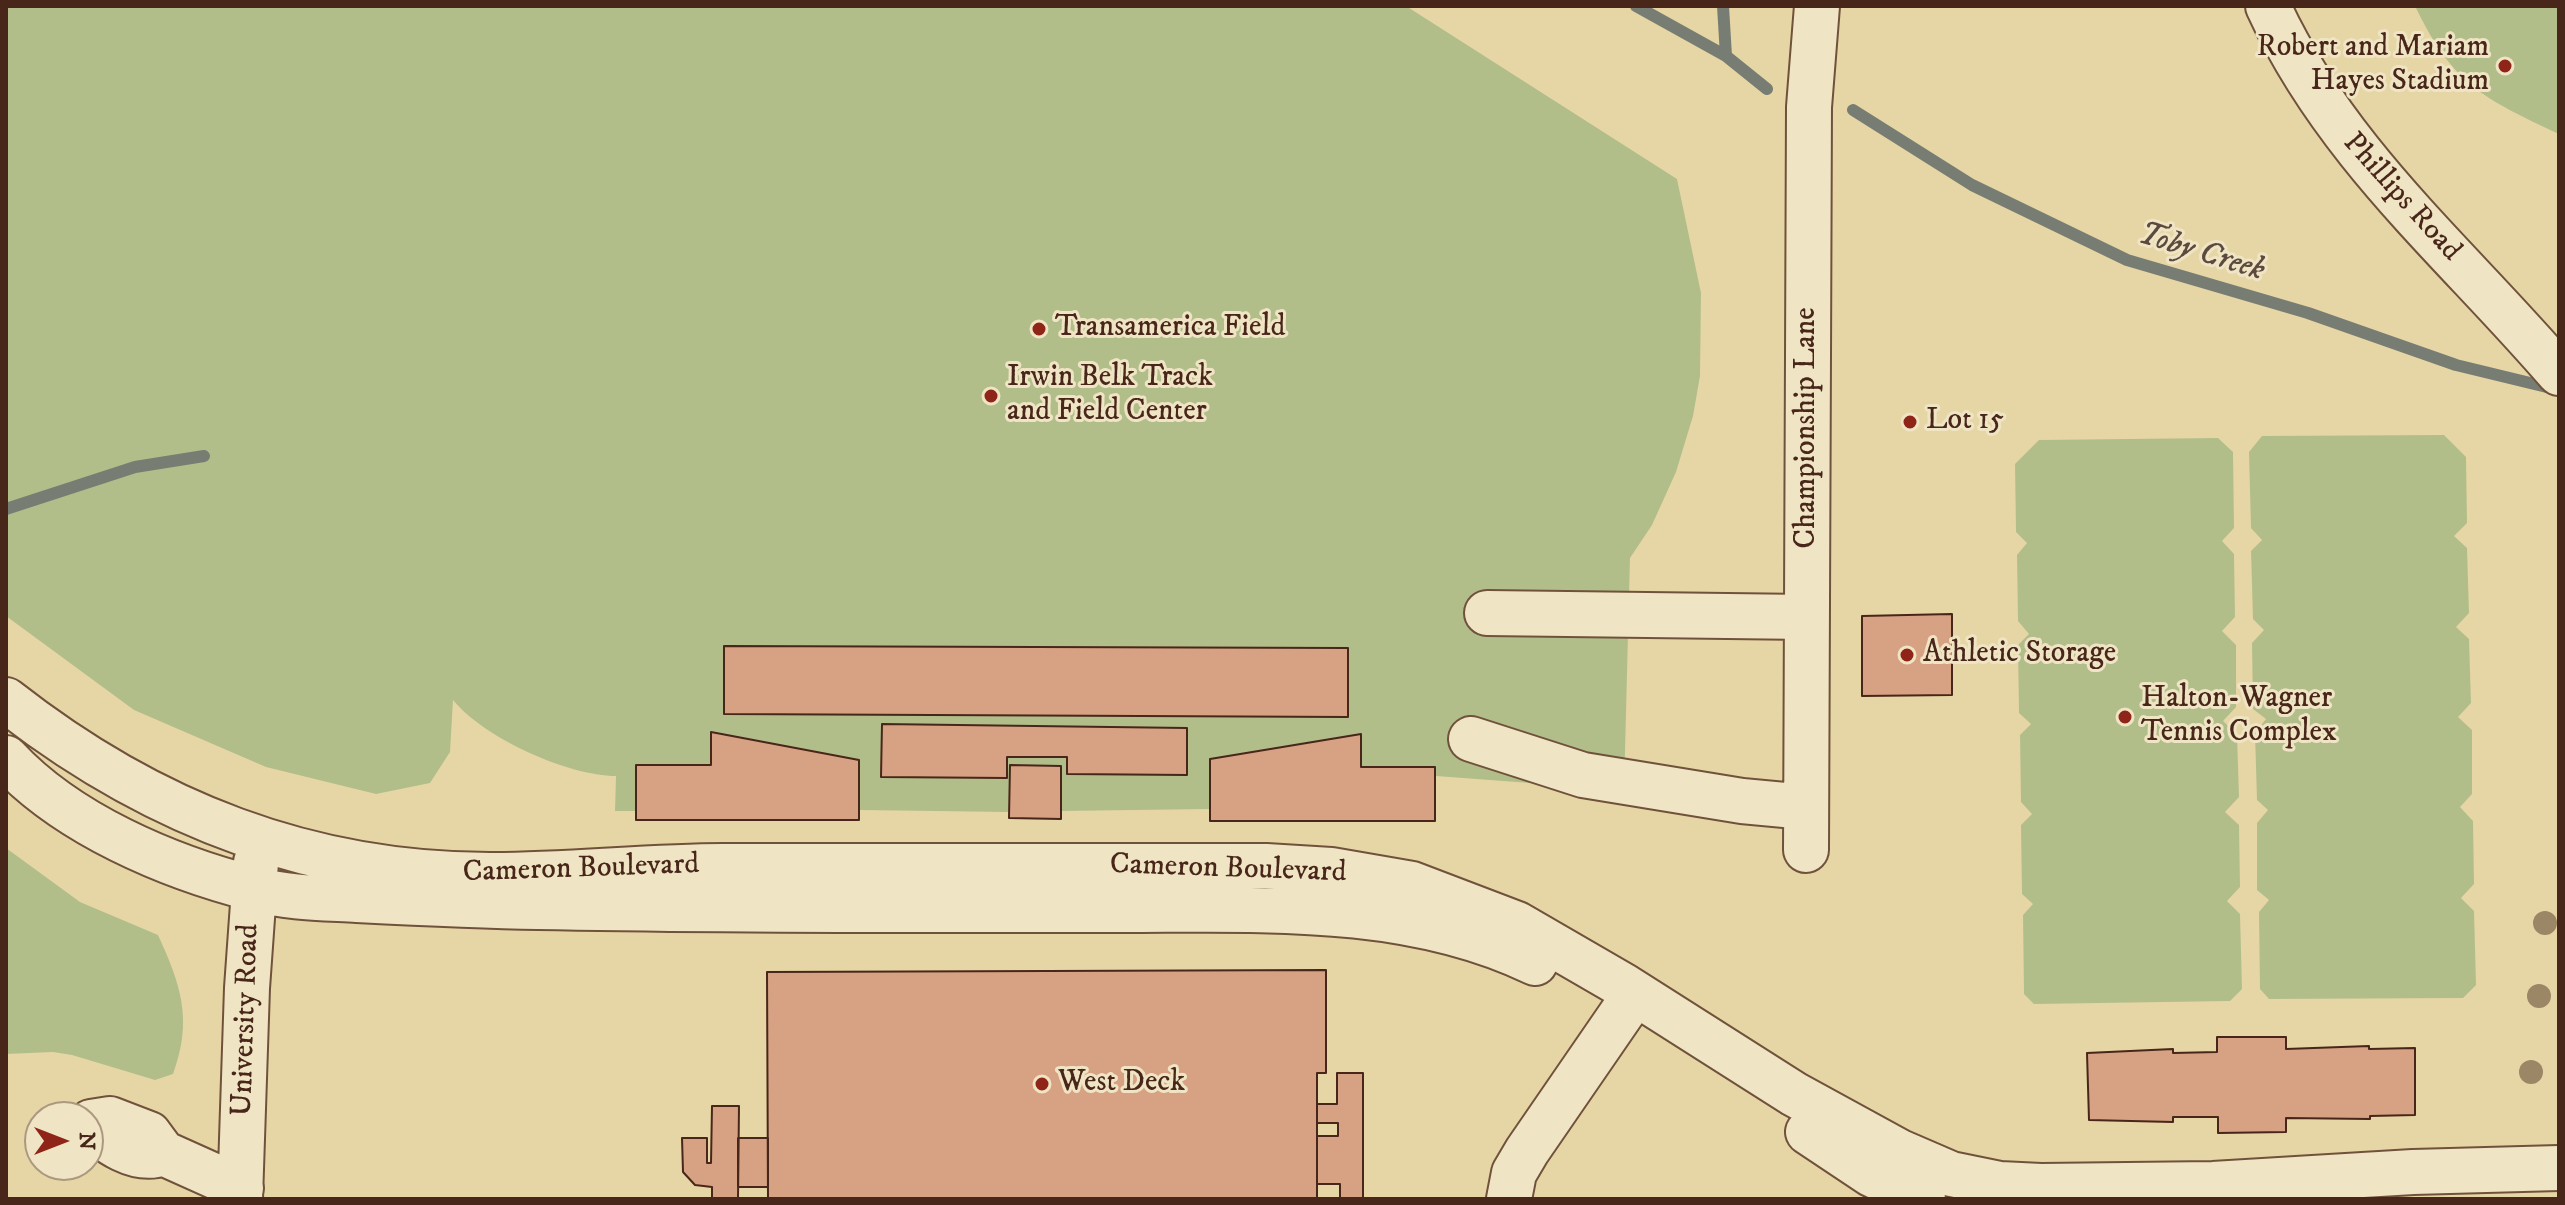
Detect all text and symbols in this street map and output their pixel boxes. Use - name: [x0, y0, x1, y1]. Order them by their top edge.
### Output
- place label: Robert and Mariam Hayes Stadium: [2257, 31, 2489, 102]
- marker: Robert and Mariam Hayes Stadium: [2496, 57, 2514, 75]
- street label: Phillips Road: [2334, 126, 2468, 270]
- water label: Toby Creek: [2133, 217, 2269, 291]
- street label: Championship Lane: [1790, 307, 1826, 549]
- place label: Transamerica Field: [1055, 311, 1285, 347]
- marker: Transamerica Field: [1030, 320, 1048, 338]
- place label: Irwin Belk Track and Field Center: [1007, 361, 1213, 432]
- marker: Irwin Belk Track and Field Center: [982, 387, 1000, 405]
- place label: Lot 15: [1926, 404, 2004, 440]
- marker: Lot 15: [1901, 413, 1919, 431]
- place label: Athletic Storage: [1923, 637, 2116, 673]
- marker: Athletic Storage: [1898, 646, 1916, 664]
- place label: Halton-Wagner Tennis Complex: [2141, 682, 2337, 752]
- marker: Halton-Wagner Tennis Complex: [2116, 708, 2134, 726]
- street label: Cameron Boulevard: [462, 848, 700, 892]
- street label: Cameron Boulevard: [1109, 848, 1347, 892]
- street label: University Road: [226, 923, 268, 1117]
- place label: West Deck: [1058, 1066, 1185, 1102]
- marker: West Deck: [1033, 1075, 1051, 1093]
- north arrow: [24, 1101, 104, 1181]
- text: N: [73, 1132, 100, 1150]

